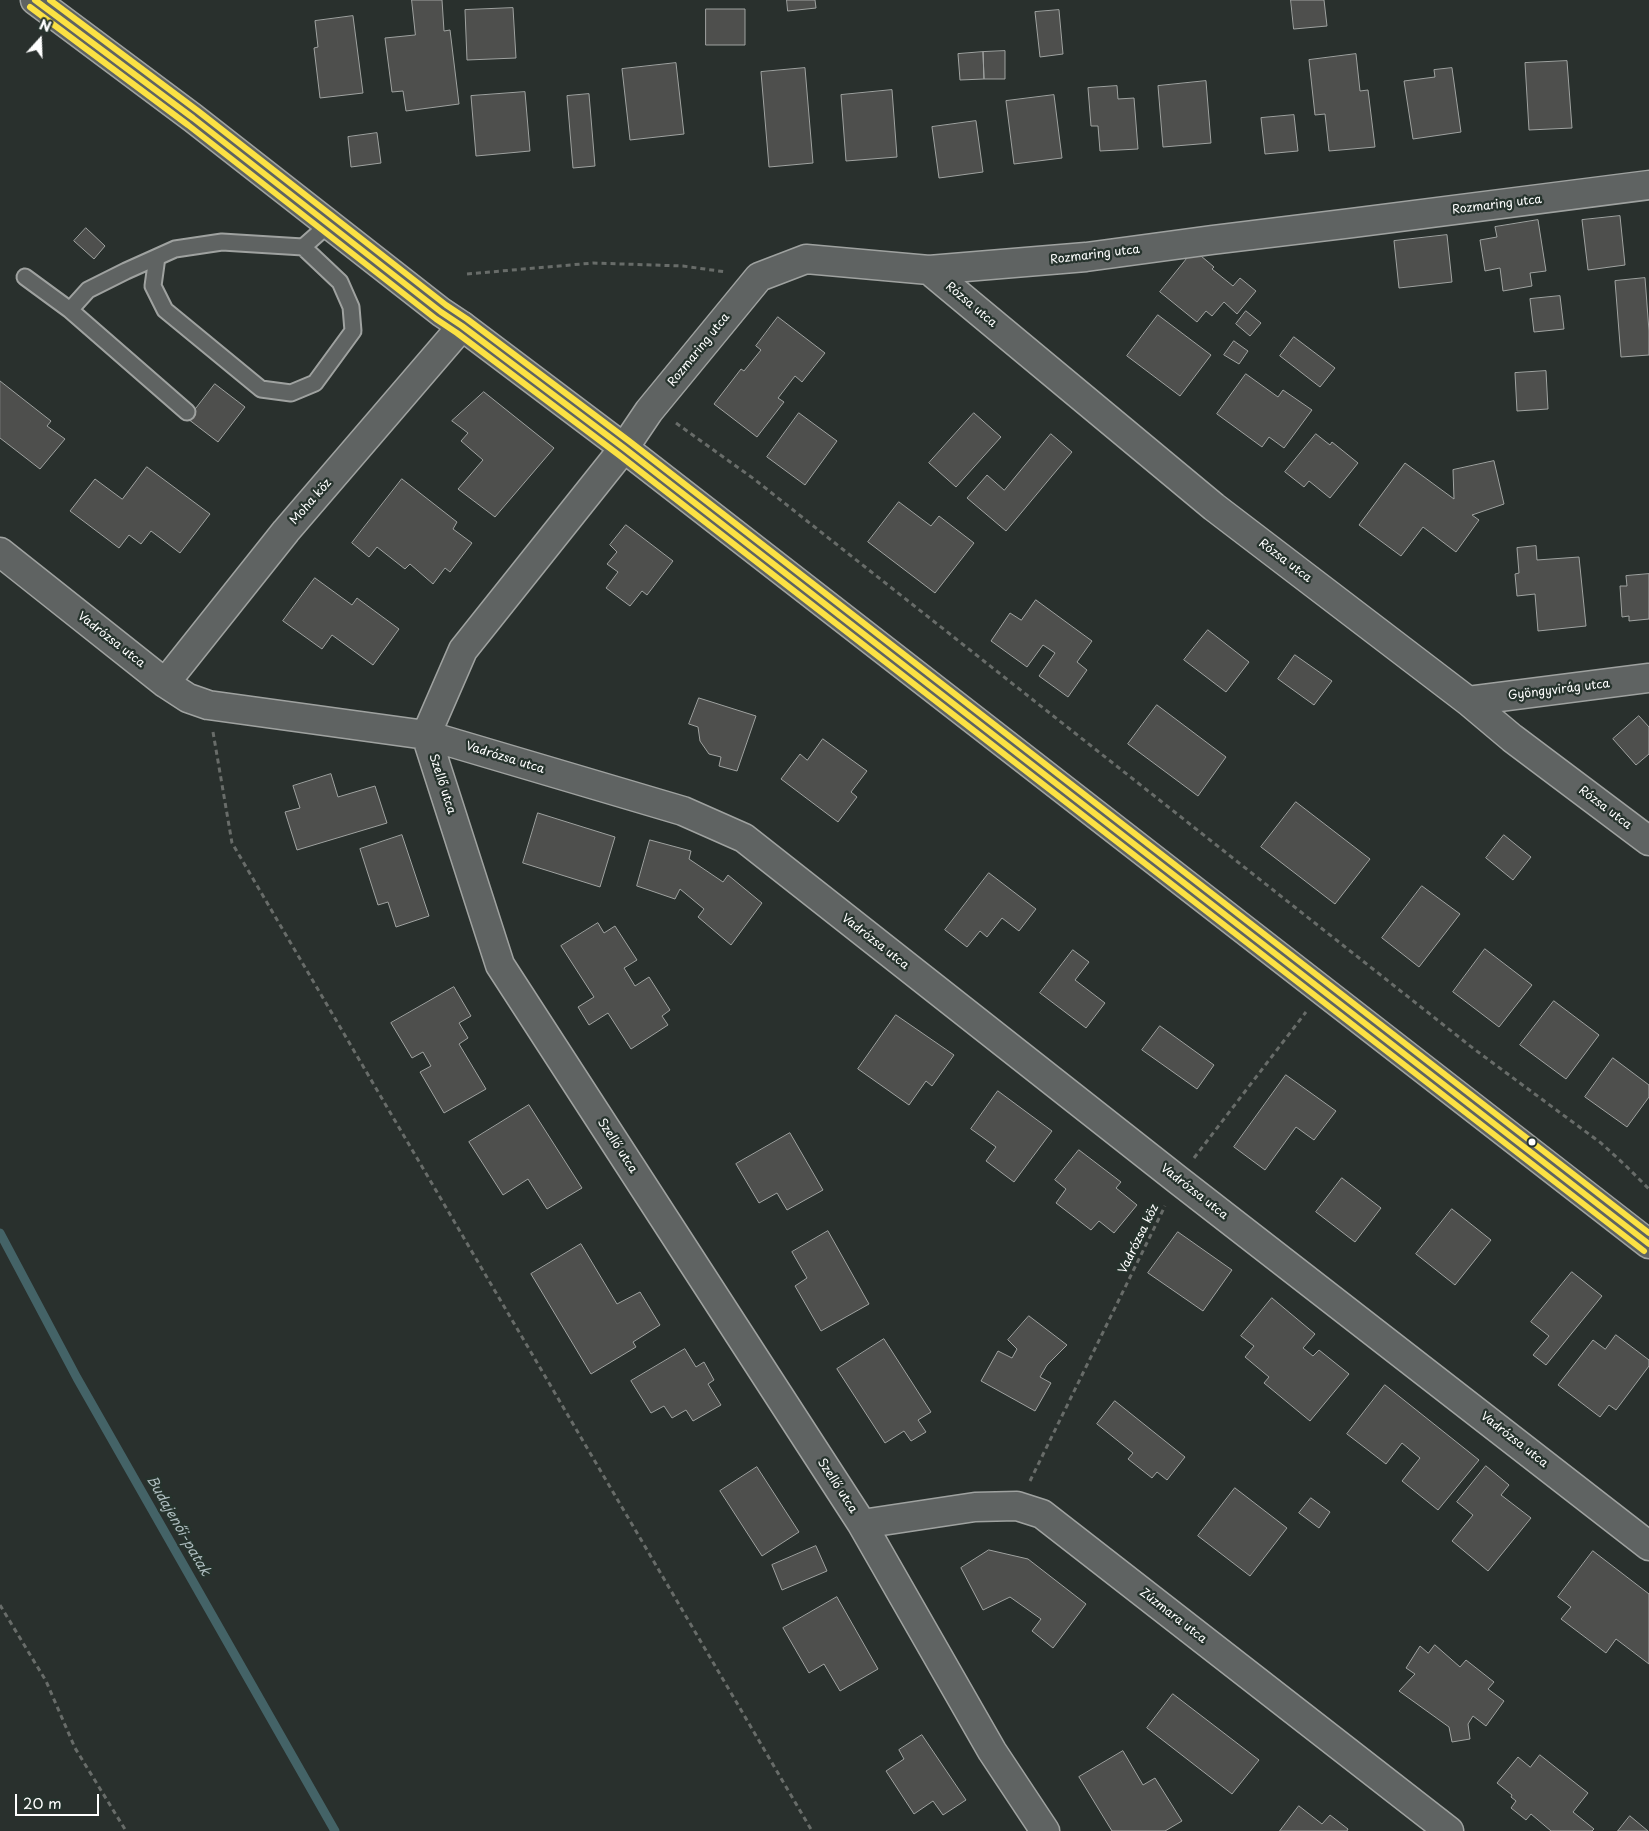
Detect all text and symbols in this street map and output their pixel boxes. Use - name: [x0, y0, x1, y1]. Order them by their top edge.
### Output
- text: N: [36, 14, 54, 37]
- north arrow: [15, 15, 65, 65]
- street label: Rozmaring utca: [1451, 192, 1543, 218]
- street label: Rozmaring utca: [1049, 242, 1141, 268]
- street label: Rózsa utca: [942, 279, 1000, 331]
- street label: Rozmaring utca: [665, 310, 733, 390]
- street label: Moha köz: [287, 476, 335, 528]
- street label: Rózsa utca: [1256, 536, 1314, 586]
- street label: Vadrózsa utca: [74, 609, 148, 671]
- street label: Gyöngyvirág utca: [1507, 677, 1611, 703]
- street label: Vadrózsa utca: [464, 739, 546, 777]
- street label: Szellő utca: [425, 752, 459, 816]
- street label: Rózsa utca: [1576, 783, 1634, 833]
- street label: Vadrózsa utca: [838, 911, 912, 973]
- street label: Szellő utca: [594, 1116, 640, 1176]
- unlabelled marker: [1527, 1137, 1537, 1147]
- street label: Vadrózsa utca: [1157, 1161, 1231, 1223]
- street label: Vadrózsa köz: [1116, 1202, 1162, 1276]
- street label: Vadrózsa utca: [1477, 1409, 1551, 1471]
- street label: Szellő utca: [814, 1456, 860, 1516]
- water label: Budajenői-patak: [142, 1473, 214, 1579]
- street label: Zúzmara utca: [1137, 1585, 1209, 1647]
- scale bar: [18, 1784, 101, 1816]
- text: 20 m: [23, 1791, 62, 1814]

